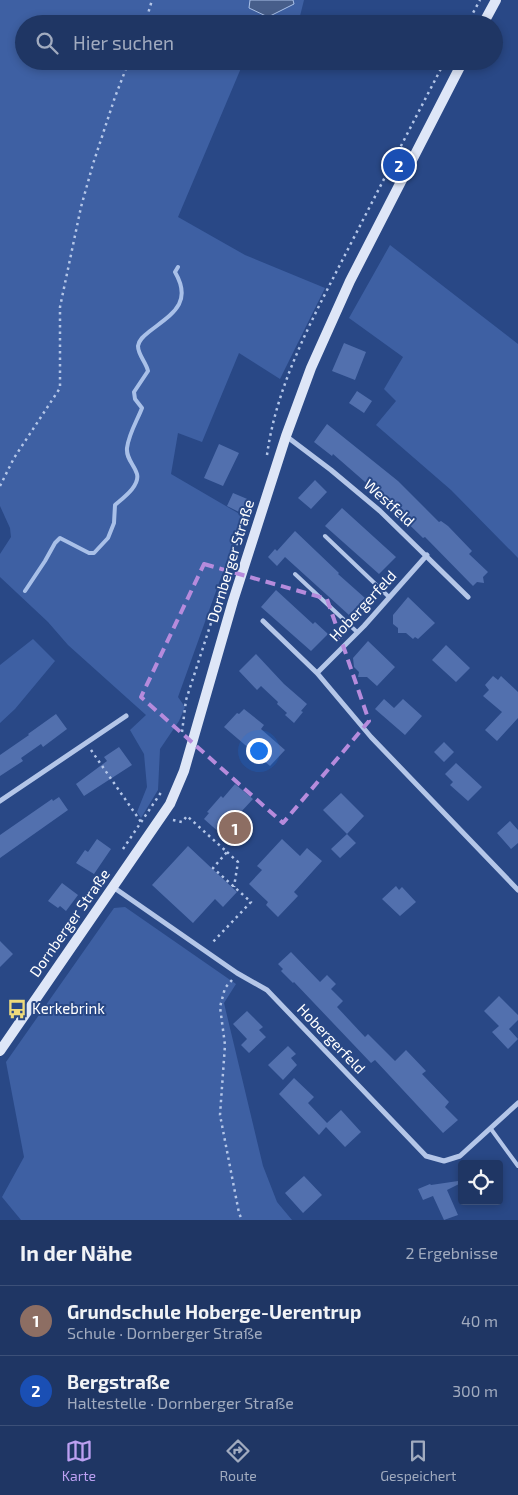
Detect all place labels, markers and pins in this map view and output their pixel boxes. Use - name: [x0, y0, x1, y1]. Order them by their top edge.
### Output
- pin: 2: [383, 146, 415, 184]
- pin: 1: [219, 809, 251, 847]
- bus stop icon: Kerkebrink: [6, 998, 28, 1020]
- place label: Kerkebrink: [32, 999, 105, 1017]

